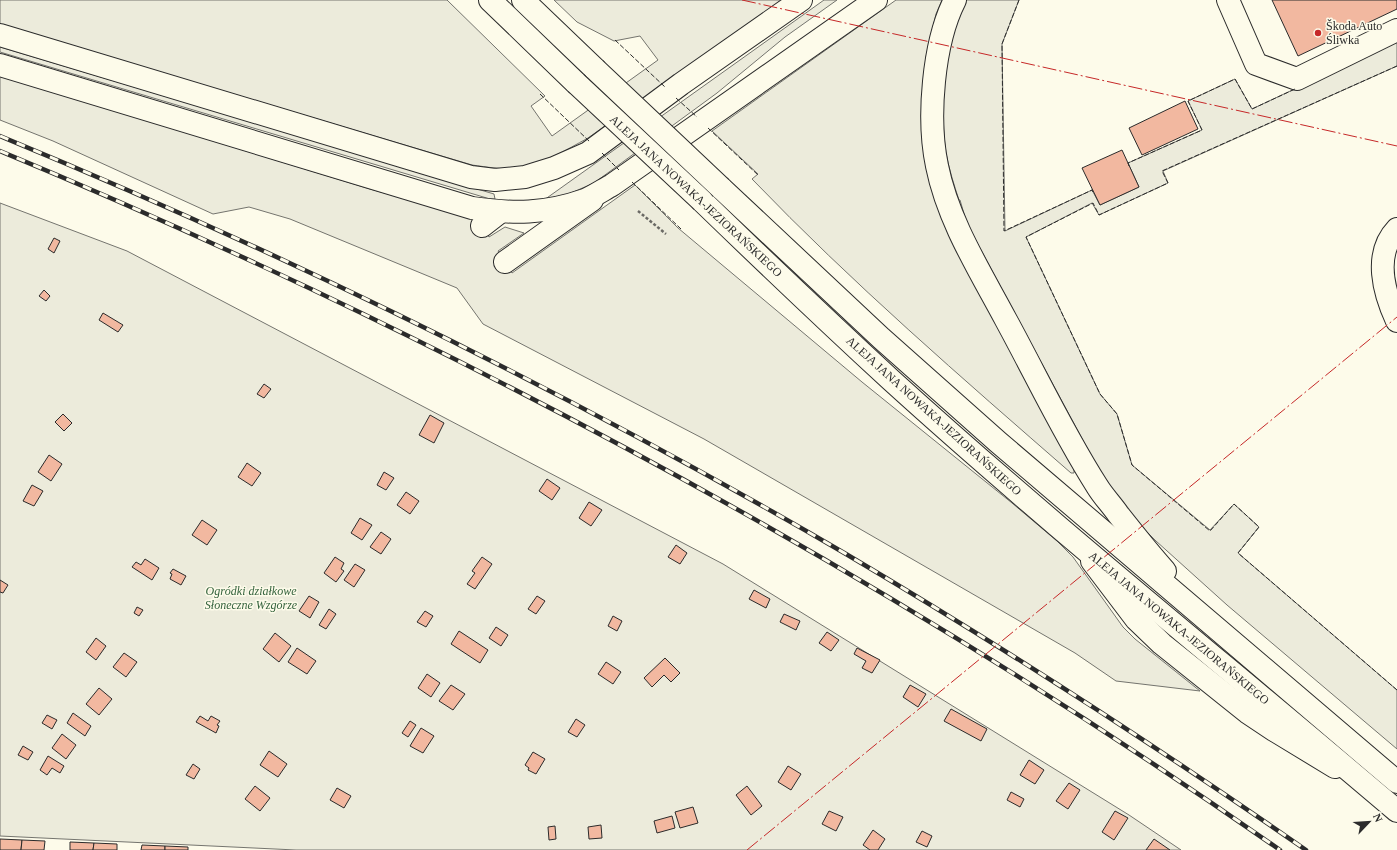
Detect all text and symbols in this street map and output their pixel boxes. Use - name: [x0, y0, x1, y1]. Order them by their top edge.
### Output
- place label: Škoda Auto Śliwka: [1326, 19, 1382, 47]
- marker: Škoda Auto Śliwka: [1313, 28, 1323, 38]
- street label: ALEJA JANA NOWAKA-JEZIORAŃSKIEGO: [607, 112, 785, 280]
- street label: ALEJA JANA NOWAKA-JEZIORAŃSKIEGO: [844, 334, 1025, 499]
- street label: ALEJA JANA NOWAKA-JEZIORAŃSKIEGO: [1086, 549, 1272, 708]
- park label: Ogródki działkowe Słoneczne Wzgórze: [205, 584, 298, 612]
- north arrow: [1349, 802, 1389, 842]
- text: N: [1371, 812, 1385, 824]

